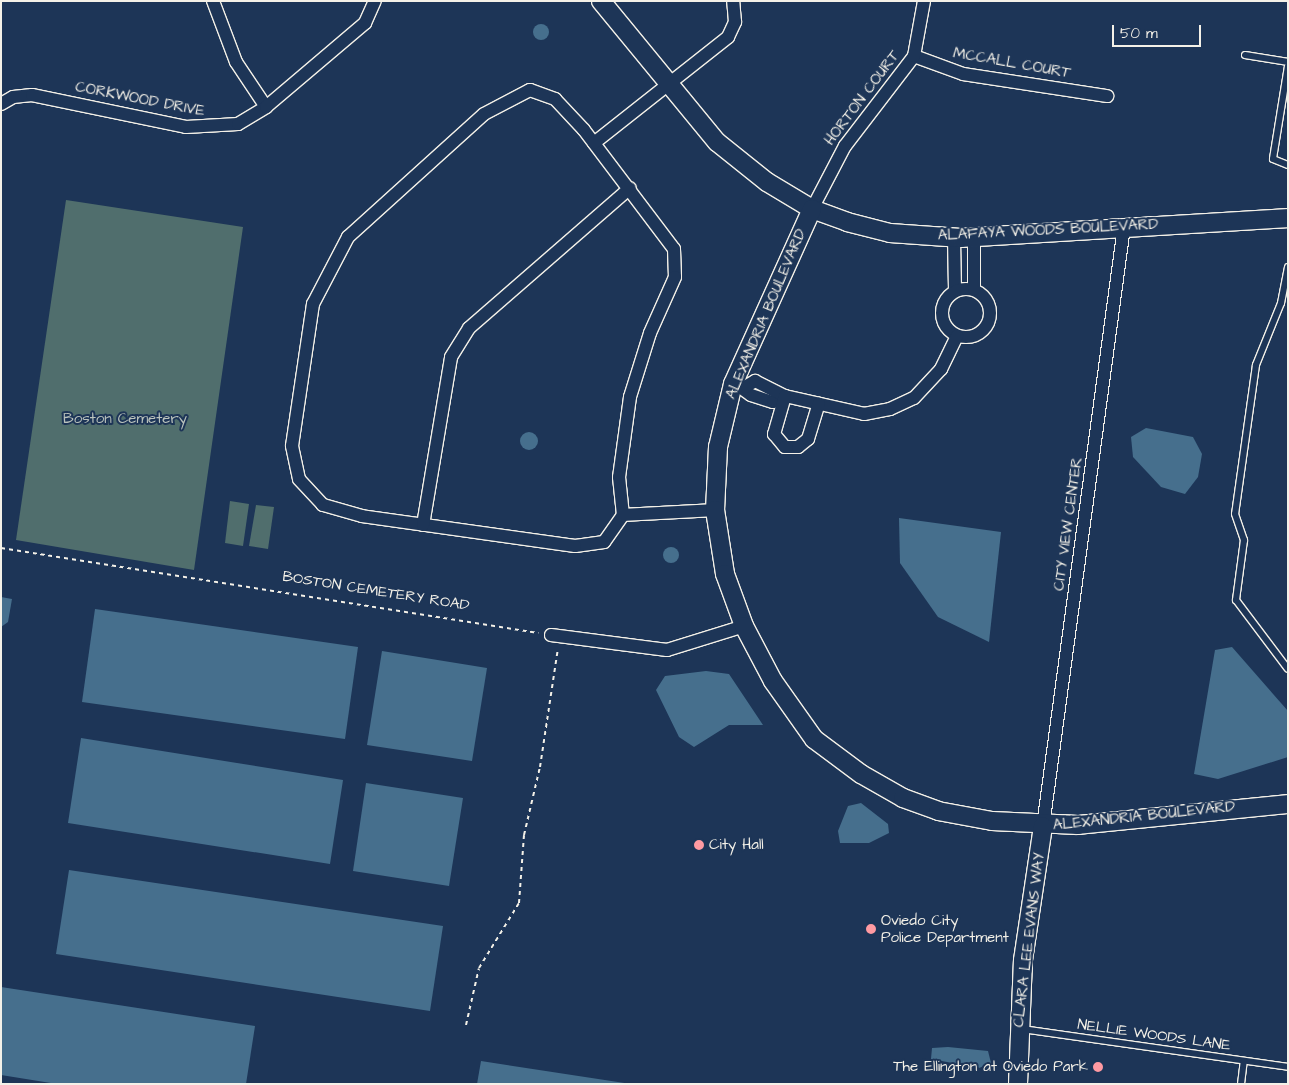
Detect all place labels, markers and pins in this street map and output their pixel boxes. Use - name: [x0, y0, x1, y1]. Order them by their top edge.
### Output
- place label: City Hall: [709, 836, 764, 854]
- marker: City Hall: [693, 839, 705, 851]
- place label: Oviedo City Police Department: [881, 911, 1009, 946]
- marker: Oviedo City Police Department: [865, 923, 877, 935]
- place label: The Ellington at Oviedo Park: [893, 1058, 1088, 1076]
- marker: The Ellington at Oviedo Park: [1092, 1061, 1104, 1073]

